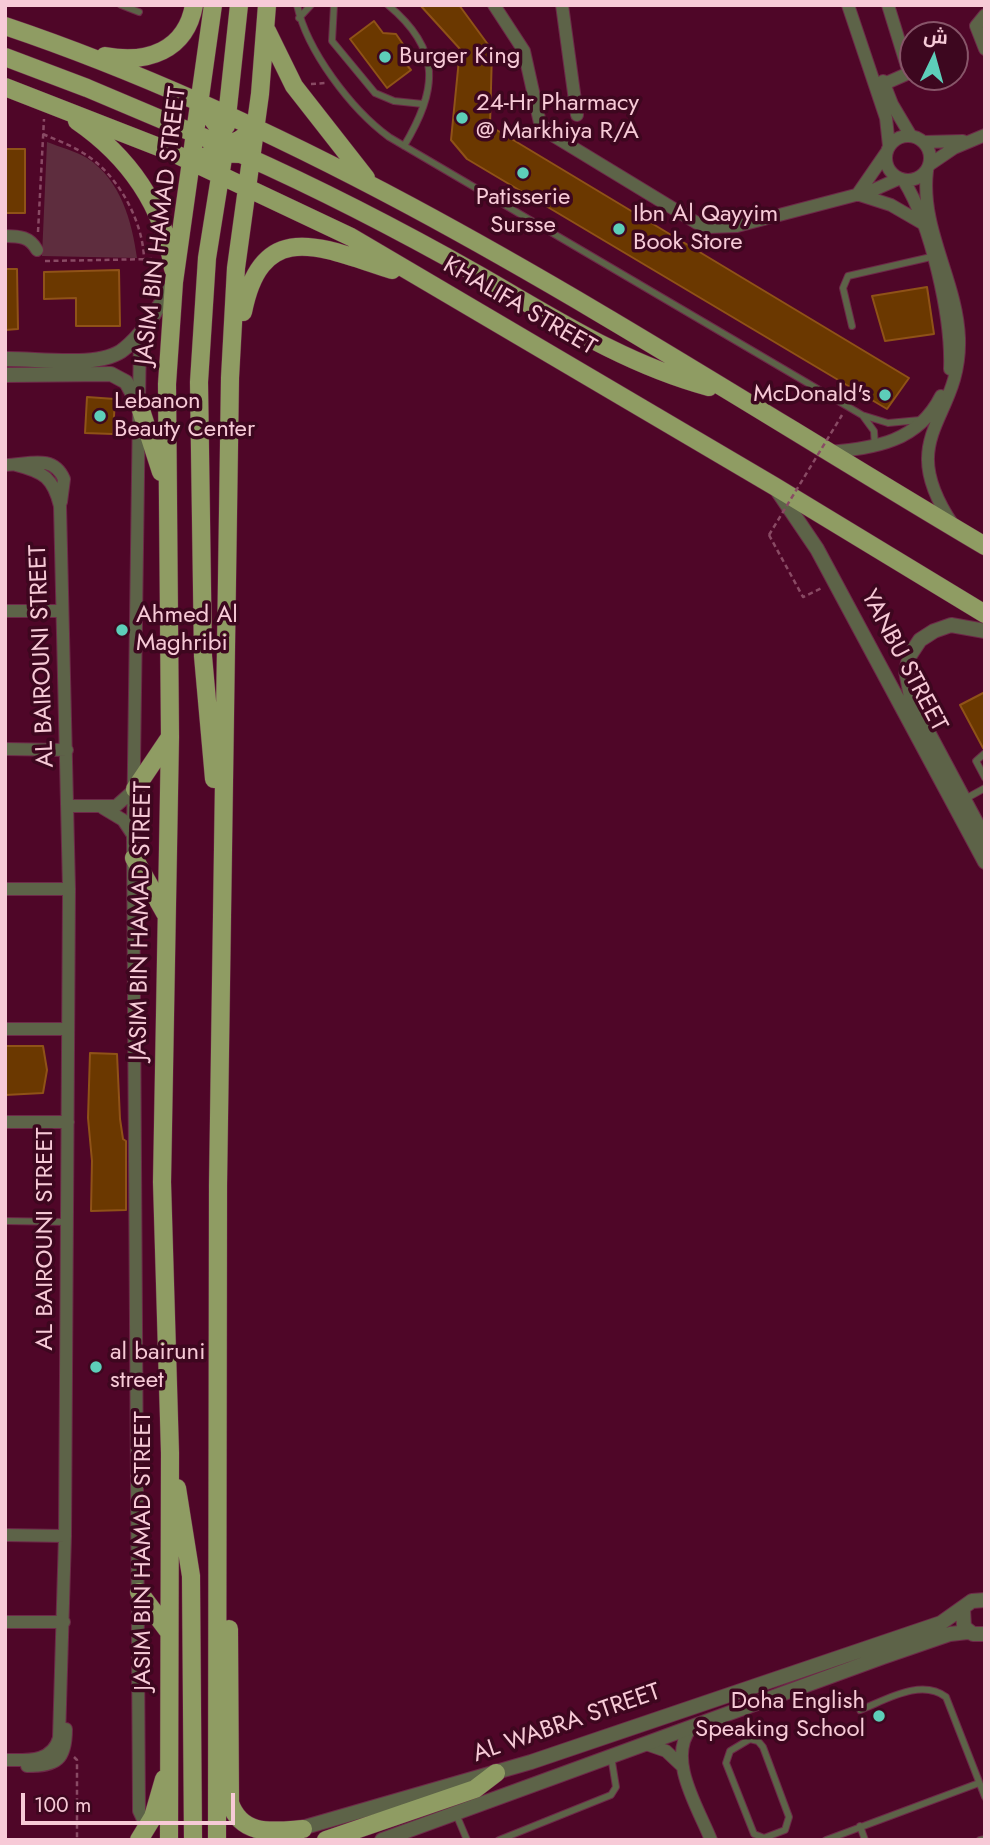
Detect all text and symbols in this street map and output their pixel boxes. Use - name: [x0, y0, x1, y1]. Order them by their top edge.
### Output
- north arrow: [899, 21, 969, 91]
- text: ش: [922, 22, 949, 51]
- place label: Burger King: [399, 43, 520, 71]
- marker: Burger King: [377, 49, 393, 65]
- street label: JASIM BIN HAMAD STREET: [131, 86, 193, 366]
- place label: 24-Hr Pharmacy @ Markhiya R/A: [476, 90, 639, 146]
- marker: 24-Hr Pharmacy @ Markhiya R/A: [454, 110, 470, 126]
- marker: Patisserie Sursse: [515, 165, 531, 181]
- place label: Patisserie Sursse: [476, 184, 570, 240]
- place label: Ibn Al Qayyim Book Store: [633, 201, 778, 257]
- marker: Ibn Al Qayyim Book Store: [611, 221, 627, 237]
- street label: KHALIFA STREET: [437, 252, 601, 362]
- place label: McDonald's: [753, 381, 871, 409]
- marker: McDonald's: [877, 387, 893, 403]
- place label: Lebanon Beauty Center: [114, 388, 255, 444]
- marker: Lebanon Beauty Center: [92, 408, 108, 424]
- street label: AL BAIROUNI STREET: [25, 544, 61, 768]
- street label: YANBU STREET: [854, 585, 952, 737]
- place label: Ahmed Al Maghribi: [136, 602, 238, 658]
- marker: Ahmed Al Maghribi: [114, 622, 130, 638]
- street label: JASIM BIN HAMAD STREET: [125, 781, 159, 1061]
- street label: AL BAIROUNI STREET: [32, 1127, 60, 1351]
- place label: al bairuni street: [110, 1339, 205, 1395]
- marker: al bairuni street: [88, 1359, 104, 1375]
- street label: JASIM BIN HAMAD STREET: [130, 1411, 158, 1691]
- street label: AL WABRA STREET: [470, 1678, 664, 1770]
- place label: Doha English Speaking School: [695, 1688, 865, 1744]
- marker: Doha English Speaking School: [871, 1708, 887, 1724]
- scale bar: [24, 1778, 238, 1822]
- text: 100 m: [34, 1790, 91, 1820]

